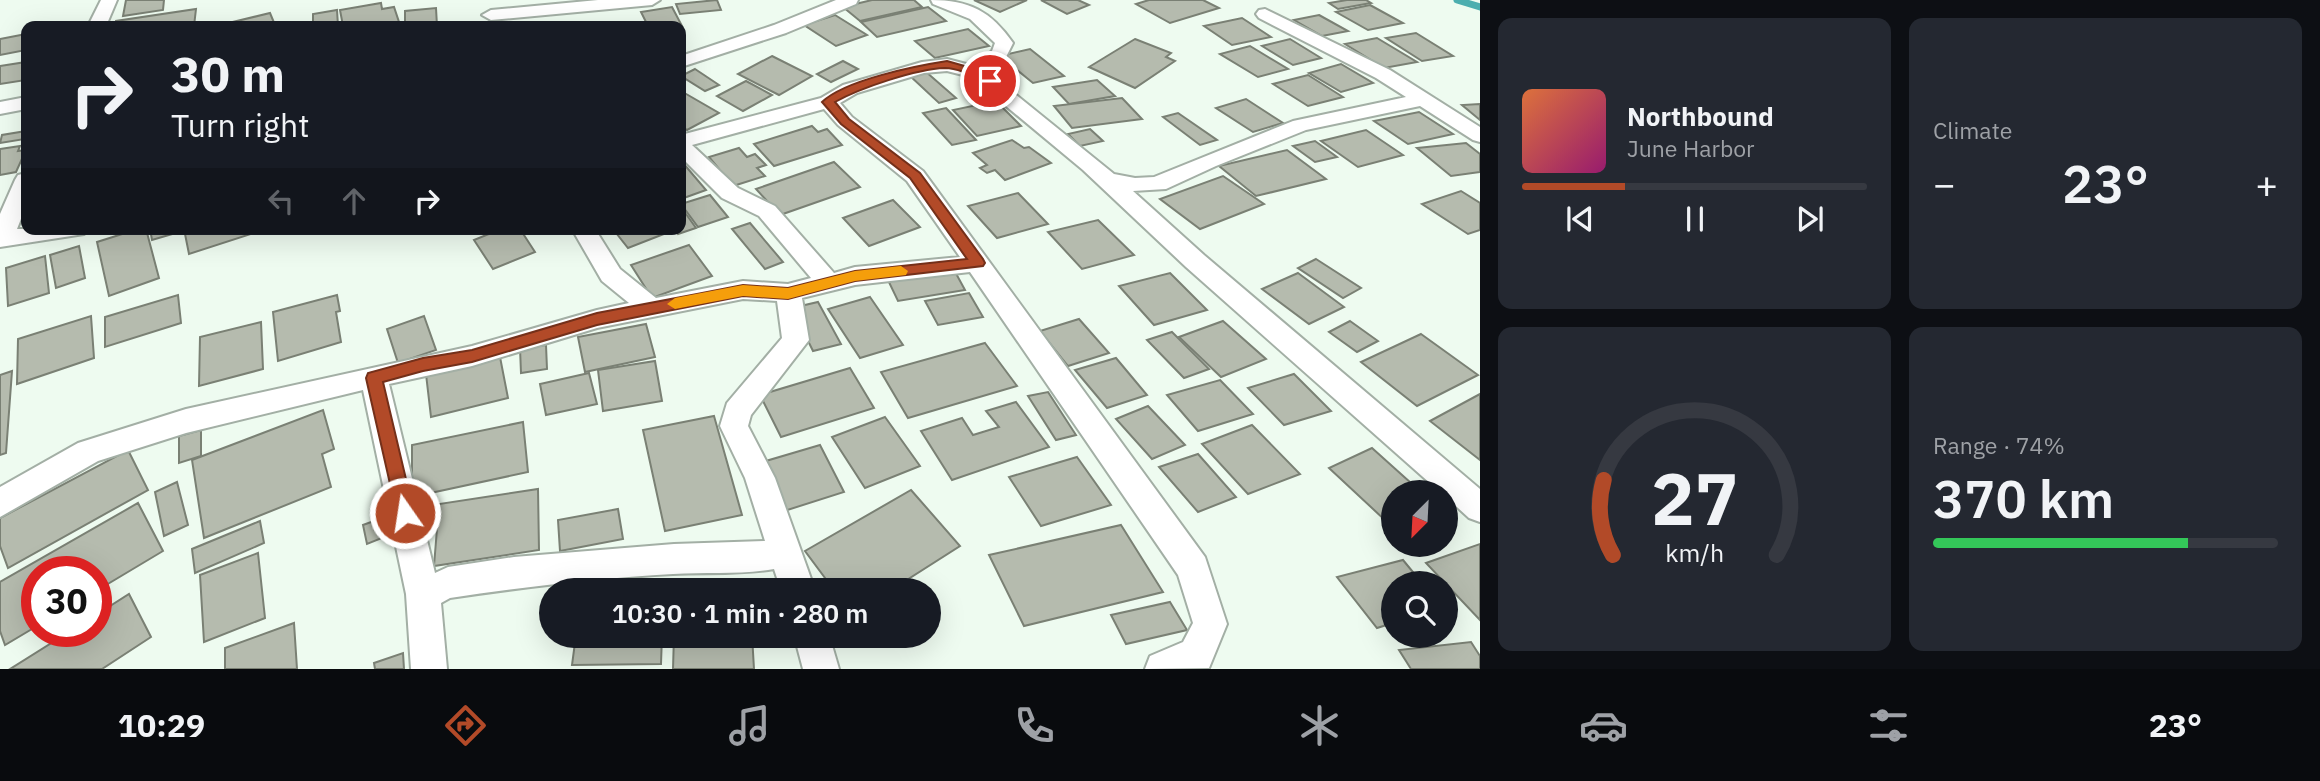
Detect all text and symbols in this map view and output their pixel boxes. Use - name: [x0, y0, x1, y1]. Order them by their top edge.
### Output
- text: 30 m: [171, 42, 285, 105]
- icon: right: [56, 49, 147, 140]
- pin: [960, 51, 1020, 111]
- icon: arrive: [971, 62, 1009, 100]
- text: Northbound: [1627, 99, 1774, 133]
- text: Turn right: [171, 104, 309, 146]
- text: Climate: [1933, 115, 2012, 145]
- text: June Harbor: [1627, 133, 1755, 163]
- text: 23°: [2062, 150, 2149, 217]
- text: −: [1933, 159, 1956, 208]
- text: +: [2255, 159, 2278, 208]
- icon: left: [262, 182, 300, 220]
- icon: ahead: [335, 182, 373, 220]
- icon: right: [408, 182, 446, 220]
- icon: previous: [1561, 200, 1599, 238]
- icon: pause: [1676, 200, 1714, 238]
- icon: next: [1791, 200, 1829, 238]
- text: Range · 74%: [1933, 430, 2065, 460]
- text: 27: [1651, 450, 1738, 545]
- text: 370 km: [1933, 465, 2114, 532]
- position arrow: [368, 476, 442, 550]
- north arrow: [1381, 480, 1458, 556]
- map controls: [1381, 480, 1458, 648]
- text: km/h: [1665, 536, 1724, 569]
- speed limit sign: 30: [21, 556, 112, 647]
- button: search: [1381, 571, 1458, 648]
- text: 10:30 · 1 min · 280 m: [612, 596, 868, 630]
- icon: directions: [441, 701, 490, 750]
- icon: music: [725, 701, 774, 750]
- icon: phone: [1010, 701, 1059, 750]
- icon: climate: [1295, 701, 1344, 750]
- icon: car: [1579, 701, 1628, 750]
- icon: filters: [1864, 701, 1913, 750]
- text: 10:29: [118, 704, 205, 746]
- text: 23°: [2149, 704, 2202, 746]

